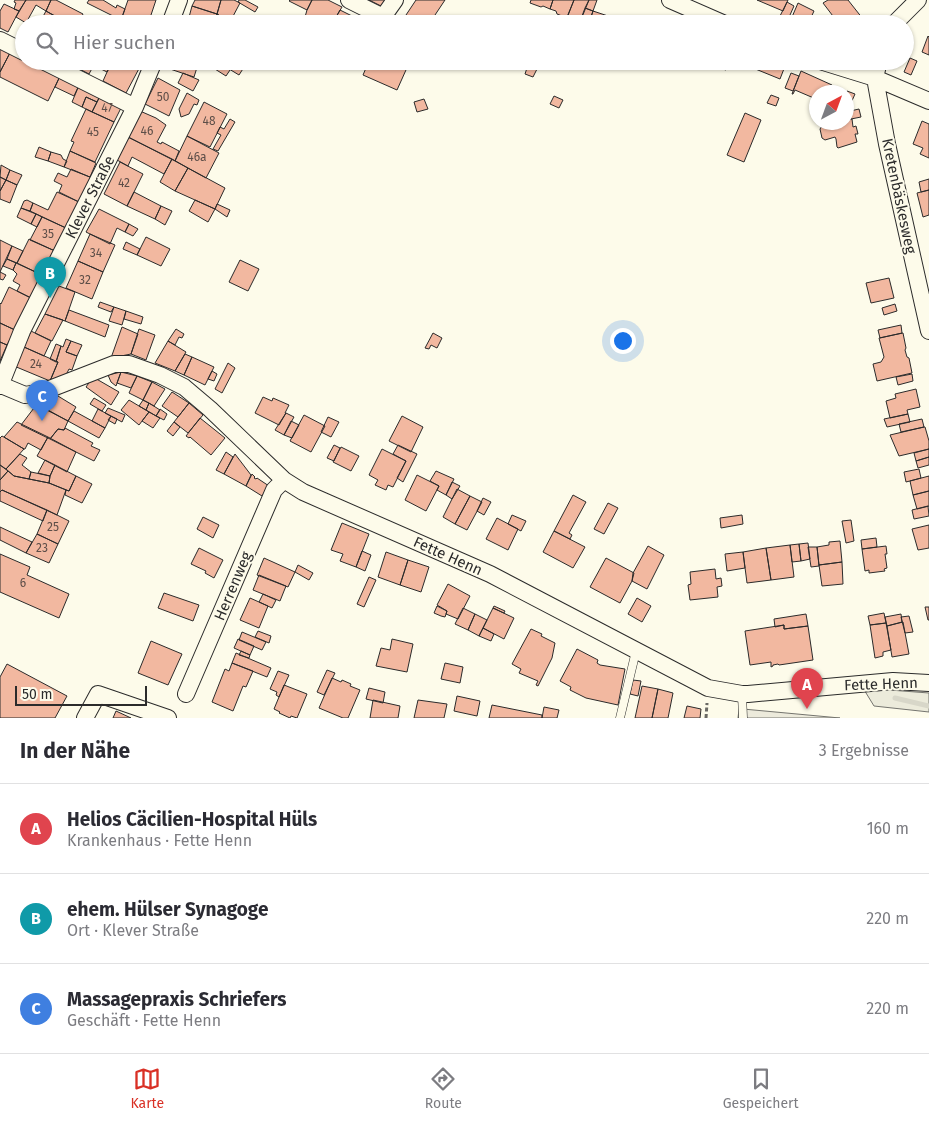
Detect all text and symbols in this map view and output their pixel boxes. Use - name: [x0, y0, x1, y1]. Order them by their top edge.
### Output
- search box: [15, 15, 914, 70]
- icon: search: [33, 29, 61, 57]
- text: Hier suchen: [73, 31, 176, 54]
- north arrow: [809, 85, 854, 130]
- house number: 50: [157, 90, 170, 104]
- house number: 47: [101, 101, 113, 115]
- house number: 48: [203, 114, 216, 128]
- house number: 46: [141, 124, 153, 138]
- house number: 45: [87, 125, 99, 139]
- street label: Kretenbäskesweg: [878, 137, 920, 256]
- house number: 46a: [187, 150, 207, 164]
- street label: Klever Straße: [61, 153, 119, 241]
- house number: 42: [118, 176, 130, 190]
- house number: 35: [42, 227, 54, 241]
- house number: 34: [90, 246, 103, 260]
- pin: B: [34, 257, 66, 298]
- house number: 32: [79, 273, 91, 287]
- your location: [610, 328, 636, 354]
- house number: 24: [30, 357, 43, 371]
- pin: C: [26, 380, 58, 421]
- house number: 25: [47, 520, 59, 534]
- street label: Fette Henn: [411, 533, 485, 579]
- house number: 23: [36, 541, 48, 555]
- street label: Herrenweg: [210, 549, 256, 623]
- house number: 6: [20, 576, 26, 590]
- pin: A: [791, 668, 823, 709]
- street label: Fette Henn: [844, 674, 918, 694]
- scale bar: [15, 683, 148, 706]
- text: 50 m: [22, 686, 53, 703]
- text: In der Nähe: [20, 738, 130, 764]
- text: 3 Ergebnisse: [819, 741, 909, 760]
- text: Helios Cäcilien-Hospital Hüls: [67, 808, 317, 831]
- text: A: [31, 819, 41, 838]
- text: 160 m: [867, 819, 909, 838]
- text: Krankenhaus · Fette Henn: [67, 831, 252, 850]
- text: ehem. Hülser Synagoge: [67, 898, 268, 921]
- text: B: [31, 909, 41, 928]
- text: 220 m: [866, 909, 909, 928]
- text: Ort · Klever Straße: [67, 921, 199, 940]
- text: Massagepraxis Schriefers: [67, 988, 286, 1011]
- text: C: [31, 999, 41, 1018]
- text: 220 m: [866, 999, 909, 1018]
- text: Geschäft · Fette Henn: [67, 1011, 221, 1030]
- tab: Karte: [130, 1065, 164, 1112]
- tab: Route: [425, 1065, 462, 1112]
- tab: Gespeichert: [723, 1065, 799, 1112]

